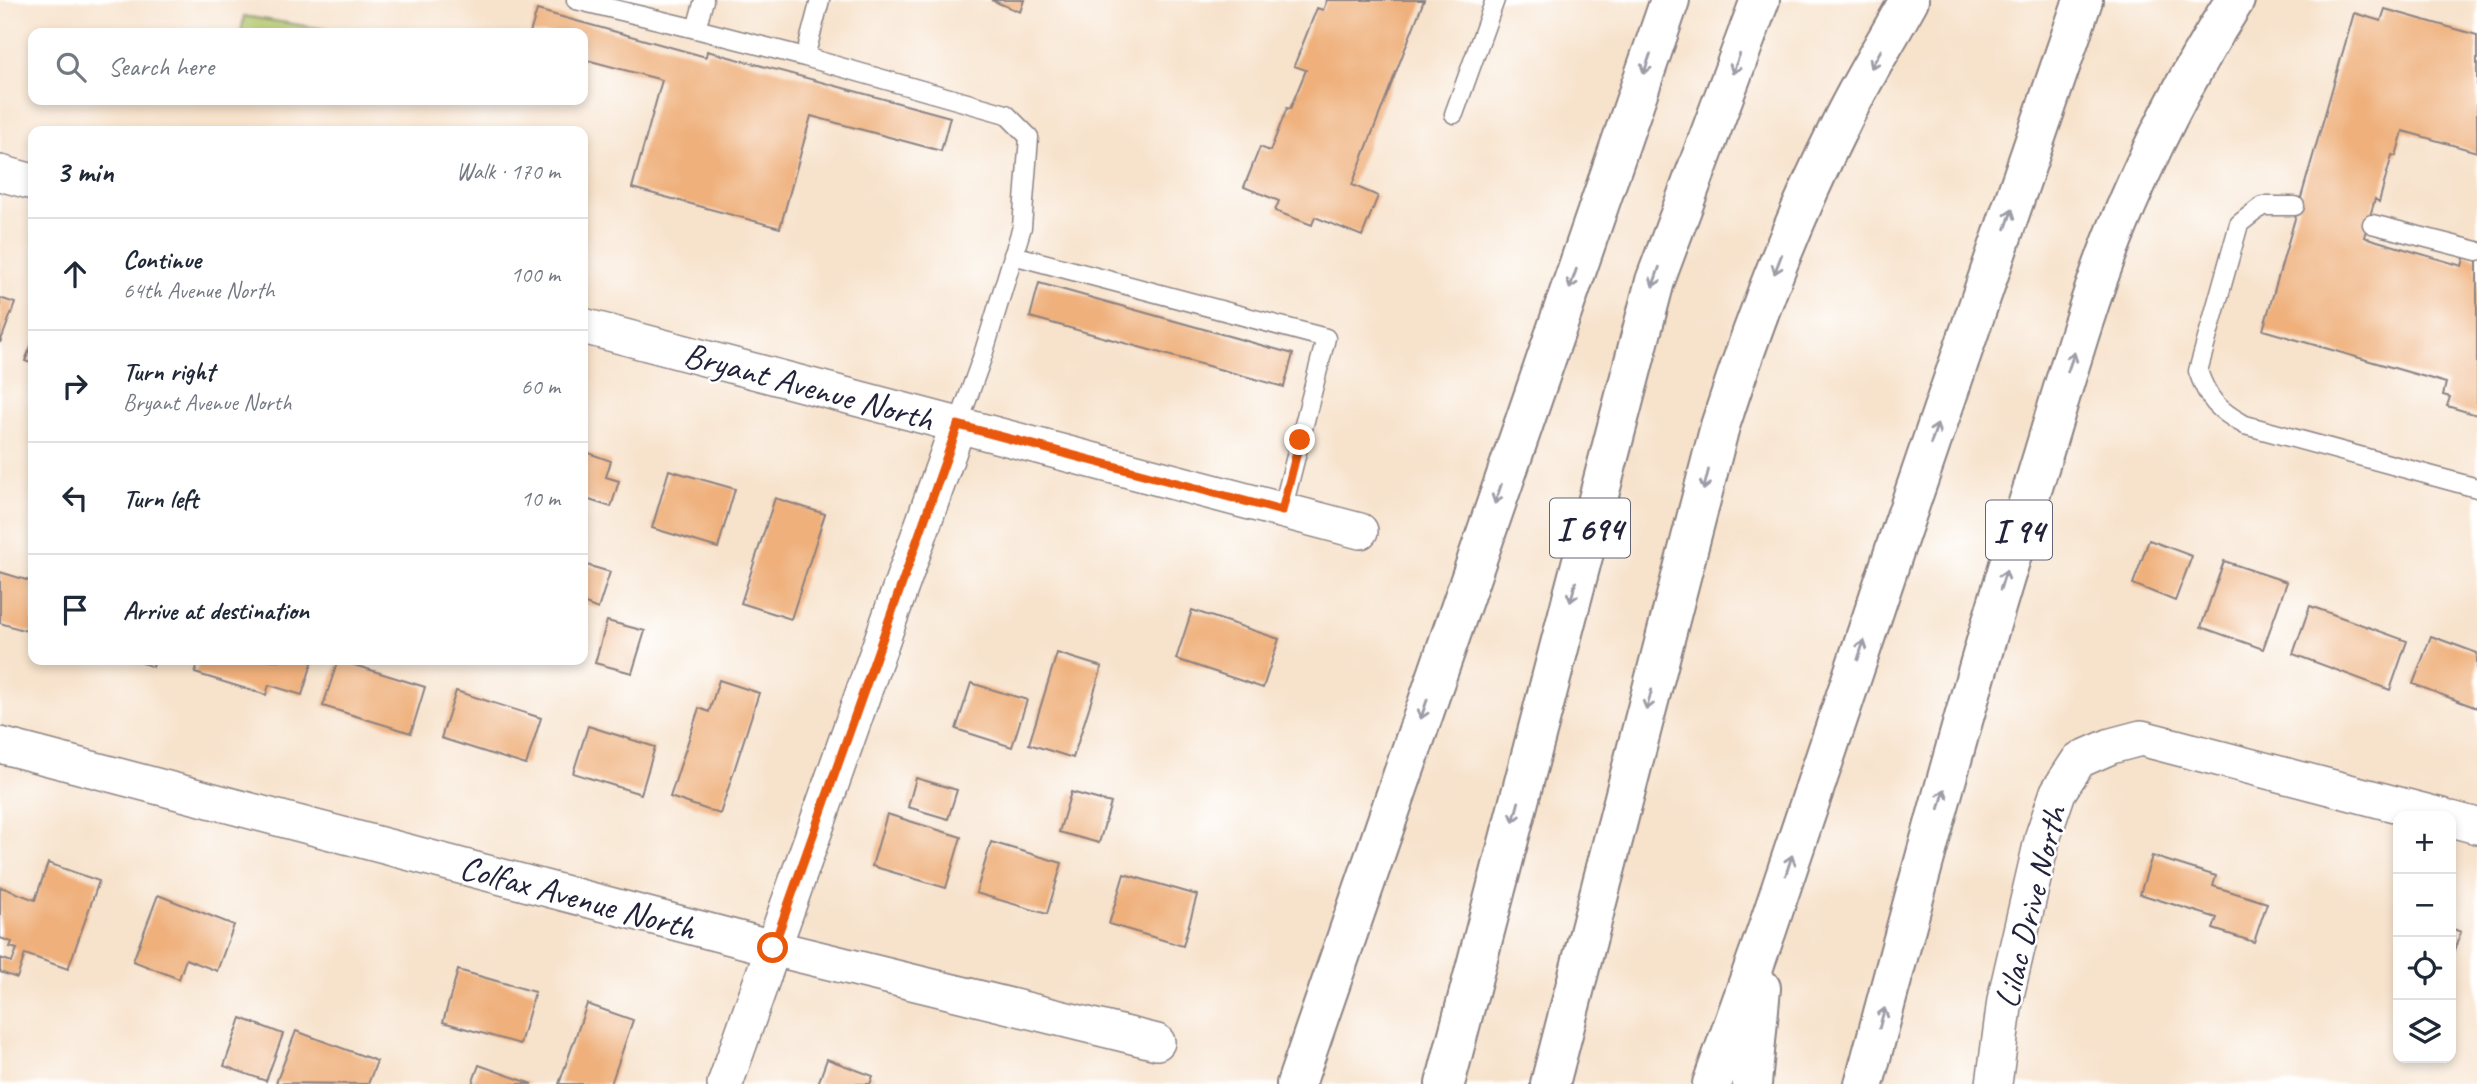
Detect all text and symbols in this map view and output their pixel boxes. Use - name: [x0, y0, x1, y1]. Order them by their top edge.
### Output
- search box: [28, 28, 588, 105]
- icon: search: [52, 48, 90, 86]
- one-way arrow: [1869, 49, 1883, 69]
- text: Search here: [108, 50, 214, 83]
- one-way arrow: [1729, 52, 1741, 74]
- one-way arrow: [1640, 53, 1652, 75]
- text: 3 min: [56, 153, 113, 191]
- text: Walk · 170 m: [456, 157, 560, 186]
- one-way arrow: [2004, 209, 2016, 231]
- text: Continue: [123, 243, 201, 276]
- one-way arrow: [1770, 253, 1783, 275]
- icon: ahead: [56, 255, 94, 293]
- text: 100 m: [511, 260, 560, 289]
- one-way arrow: [1649, 266, 1662, 288]
- one-way arrow: [1566, 268, 1578, 290]
- text: 64th Avenue North: [123, 276, 274, 305]
- street label: Bryant Avenue North: [679, 332, 940, 442]
- one-way arrow: [2066, 352, 2078, 374]
- text: Turn right: [123, 355, 214, 388]
- icon: right: [56, 367, 94, 405]
- text: 60 m: [521, 372, 560, 401]
- text: Bryant Avenue North: [123, 388, 291, 417]
- route end: [1284, 424, 1315, 455]
- one-way arrow: [1929, 424, 1941, 446]
- one-way arrow: [1699, 468, 1712, 491]
- icon: left: [56, 479, 94, 517]
- text: Turn left: [123, 482, 198, 515]
- one-way arrow: [1491, 483, 1503, 505]
- text: 10 m: [521, 484, 560, 513]
- road number: I 694: [1550, 499, 1630, 558]
- road number: I 94: [1986, 500, 2052, 559]
- one-way arrow: [1998, 569, 2011, 591]
- one-way arrow: [1566, 580, 1579, 603]
- icon: arrive: [56, 591, 94, 629]
- text: Arrive at destination: [123, 594, 309, 627]
- one-way arrow: [1856, 639, 1868, 661]
- one-way arrow: [1642, 688, 1655, 711]
- one-way arrow: [1417, 698, 1429, 720]
- one-way arrow: [1936, 788, 1949, 810]
- street label: Lilac Drive North: [1984, 800, 2078, 1012]
- one-way arrow: [1508, 801, 1521, 823]
- map controls: [2393, 811, 2456, 1063]
- button: +: [2393, 811, 2456, 874]
- street label: Colfax Avenue North: [455, 844, 703, 951]
- one-way arrow: [1784, 855, 1796, 877]
- button: −: [2393, 874, 2456, 937]
- route start: [757, 932, 788, 963]
- button: locate: [2393, 937, 2456, 1000]
- button: layers: [2393, 1000, 2456, 1063]
- one-way arrow: [1876, 1007, 1889, 1030]

